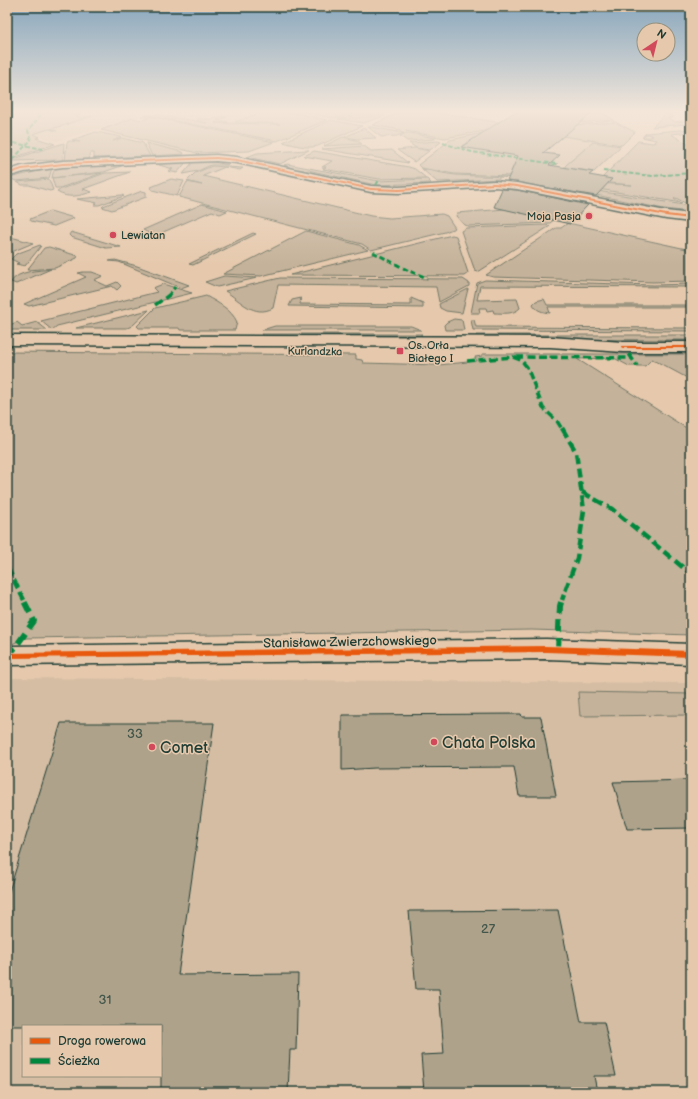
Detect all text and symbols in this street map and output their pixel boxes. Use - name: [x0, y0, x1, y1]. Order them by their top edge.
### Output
- north arrow: [636, 22, 676, 62]
- text: N: [654, 27, 669, 42]
- place label: Moja Pasja: [527, 210, 581, 223]
- marker: Moja Pasja: [584, 211, 594, 221]
- place label: Lewiatan: [121, 229, 165, 242]
- marker: Lewiatan: [108, 230, 118, 240]
- place label: Os. Orła Białego I: [408, 339, 454, 365]
- street label: Kurlandzka: [287, 345, 342, 358]
- marker: Os. Orła Białego I: [395, 346, 405, 356]
- street label: Stanisława Zwierzchowskiego: [263, 632, 437, 652]
- house number: 33: [127, 726, 143, 742]
- place label: Chata Polska: [442, 734, 536, 753]
- marker: Chata Polska: [429, 737, 439, 747]
- place label: Comet: [160, 739, 208, 758]
- marker: Comet: [147, 742, 157, 752]
- house number: 27: [481, 921, 496, 937]
- house number: 31: [98, 992, 112, 1008]
- legend: [22, 1025, 162, 1077]
- text: Droga rowerowa: [58, 1034, 146, 1049]
- text: Ścieżka: [58, 1052, 100, 1069]

